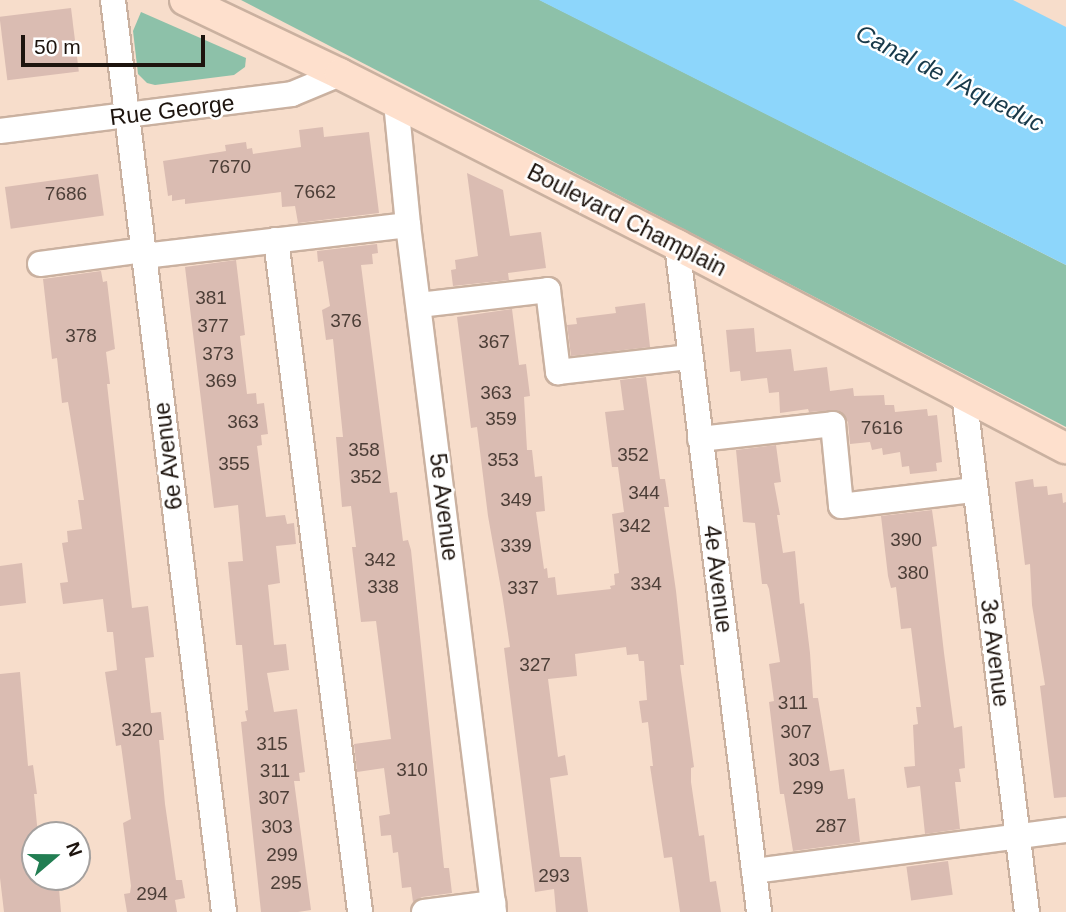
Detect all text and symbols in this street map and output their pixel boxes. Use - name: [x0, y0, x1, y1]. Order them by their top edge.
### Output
- water label: Canal de l'Aqueduc: [851, 18, 1049, 138]
- scale bar: [24, 21, 208, 65]
- text: 50 m: [34, 35, 81, 58]
- street label: Rue George: [108, 89, 236, 131]
- house number: 7670: [209, 156, 251, 178]
- street label: Boulevard Champlain: [523, 158, 731, 282]
- house number: 7662: [294, 181, 336, 203]
- house number: 7686: [45, 183, 87, 205]
- house number: 381: [195, 287, 227, 309]
- house number: 376: [330, 310, 362, 332]
- house number: 377: [197, 315, 229, 337]
- house number: 378: [65, 325, 97, 347]
- house number: 367: [478, 331, 510, 353]
- house number: 373: [202, 343, 234, 365]
- house number: 369: [205, 370, 237, 392]
- house number: 363: [480, 382, 512, 404]
- street label: 6e Avenue: [148, 400, 188, 512]
- house number: 359: [485, 408, 517, 430]
- house number: 363: [227, 411, 259, 433]
- house number: 7616: [861, 417, 903, 439]
- house number: 358: [348, 439, 380, 461]
- house number: 352: [617, 444, 649, 466]
- house number: 353: [487, 449, 519, 471]
- street label: 5e Avenue: [424, 451, 464, 563]
- house number: 355: [218, 453, 250, 475]
- house number: 352: [350, 466, 382, 488]
- house number: 344: [628, 482, 660, 504]
- house number: 349: [500, 489, 532, 511]
- house number: 342: [619, 515, 651, 537]
- street label: 4e Avenue: [698, 523, 738, 635]
- house number: 390: [890, 529, 922, 551]
- house number: 339: [500, 535, 532, 557]
- house number: 342: [364, 549, 396, 571]
- house number: 380: [897, 562, 929, 584]
- house number: 334: [630, 573, 662, 595]
- house number: 338: [367, 576, 399, 598]
- house number: 337: [507, 577, 539, 599]
- street label: 3e Avenue: [975, 597, 1015, 709]
- house number: 327: [519, 654, 551, 676]
- house number: 311: [778, 692, 808, 714]
- house number: 320: [121, 719, 153, 741]
- house number: 307: [780, 721, 812, 743]
- house number: 315: [256, 733, 288, 755]
- house number: 303: [788, 749, 820, 771]
- house number: 310: [396, 759, 428, 781]
- house number: 311: [260, 760, 290, 782]
- house number: 299: [792, 777, 824, 799]
- house number: 307: [258, 787, 290, 809]
- house number: 287: [815, 815, 847, 837]
- house number: 303: [261, 816, 293, 838]
- north arrow: [21, 821, 91, 891]
- text: N: [62, 839, 87, 859]
- house number: 299: [266, 844, 298, 866]
- house number: 293: [538, 865, 570, 887]
- house number: 295: [270, 872, 302, 894]
- house number: 294: [136, 883, 168, 905]

